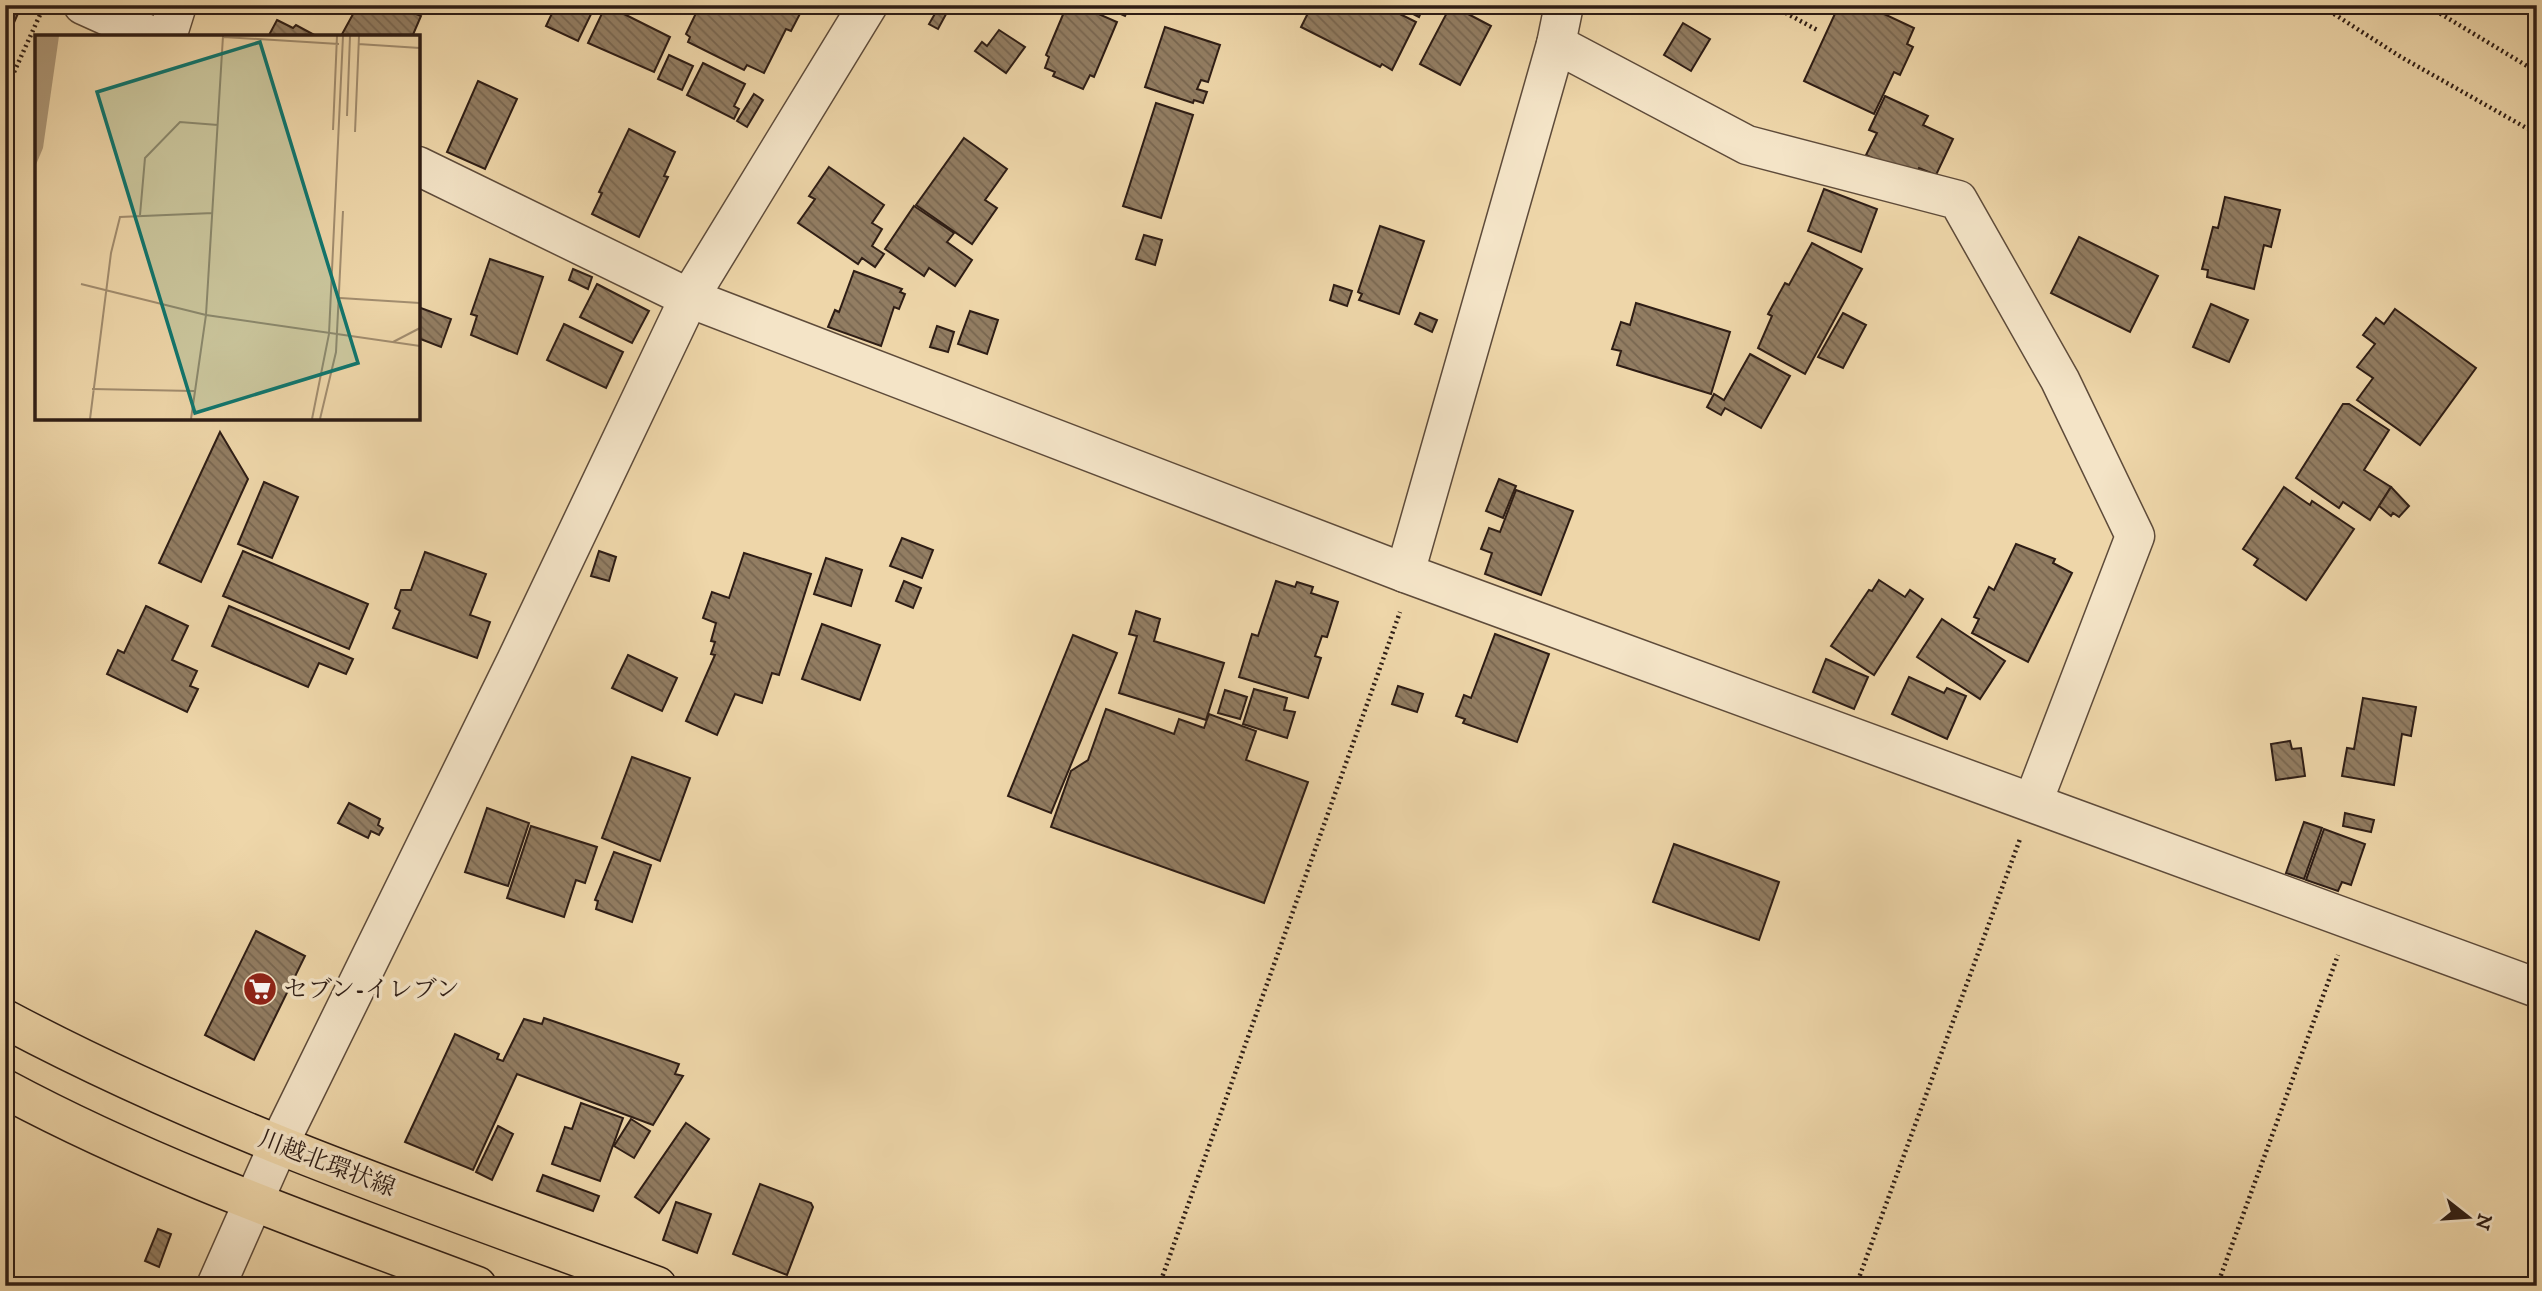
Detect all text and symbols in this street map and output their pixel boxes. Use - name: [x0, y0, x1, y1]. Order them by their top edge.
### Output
- inset map: [35, 35, 420, 420]
- supermarket icon: セブン-イレブン: [241, 970, 279, 1008]
- place label: セブン-イレブン: [284, 975, 460, 1005]
- street label: 川越北環状線: [254, 1124, 399, 1204]
- north arrow: [2434, 1182, 2504, 1252]
- text: N: [2469, 1211, 2496, 1233]

